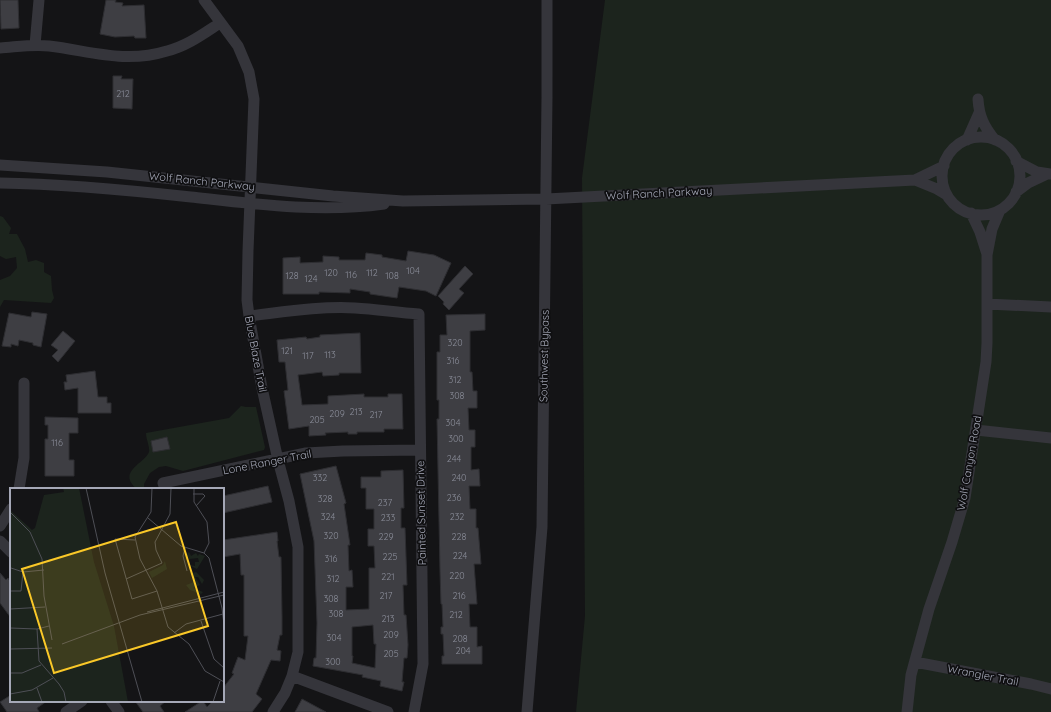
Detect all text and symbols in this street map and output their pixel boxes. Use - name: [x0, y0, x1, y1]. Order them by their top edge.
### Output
- house number: 212: [116, 88, 130, 99]
- street label: Wolf Ranch Parkway: [148, 168, 256, 194]
- street label: Wolf Ranch Parkway: [605, 183, 713, 203]
- house number: 104: [406, 265, 420, 276]
- house number: 120: [324, 267, 338, 278]
- house number: 112: [366, 267, 378, 278]
- house number: 116: [345, 269, 357, 280]
- house number: 128: [285, 270, 299, 281]
- house number: 108: [385, 270, 399, 281]
- house number: 124: [305, 273, 318, 284]
- street label: Southwest Bypass: [536, 310, 552, 402]
- street label: Blue Blaze Trail: [242, 315, 270, 393]
- house number: 320: [447, 337, 463, 348]
- house number: 121: [281, 345, 293, 356]
- house number: 113: [324, 349, 336, 360]
- house number: 117: [302, 350, 314, 361]
- house number: 316: [447, 355, 460, 366]
- house number: 312: [448, 374, 462, 385]
- house number: 308: [450, 390, 465, 401]
- house number: 213: [349, 406, 363, 417]
- house number: 209: [329, 408, 345, 419]
- house number: 217: [370, 409, 383, 420]
- house number: 205: [309, 414, 325, 425]
- street label: Wolf Canyon Road: [954, 414, 984, 512]
- house number: 304: [446, 417, 461, 428]
- house number: 300: [448, 433, 464, 444]
- house number: 116: [51, 437, 63, 448]
- street label: Lone Ranger Trail: [221, 447, 313, 477]
- house number: 244: [447, 453, 461, 464]
- street label: Painted Sunset Drive: [413, 460, 429, 566]
- house number: 332: [313, 472, 327, 483]
- house number: 240: [452, 472, 466, 483]
- inset map: [10, 488, 224, 702]
- house number: 236: [447, 492, 461, 503]
- house number: 328: [318, 493, 332, 504]
- house number: 237: [378, 497, 393, 508]
- house number: 324: [321, 511, 335, 522]
- house number: 232: [450, 511, 464, 522]
- house number: 233: [381, 512, 395, 523]
- house number: 320: [323, 530, 339, 541]
- house number: 229: [379, 531, 394, 542]
- house number: 228: [452, 531, 467, 542]
- house number: 224: [453, 550, 468, 561]
- house number: 225: [383, 551, 398, 562]
- house number: 316: [325, 553, 338, 564]
- house number: 220: [449, 570, 465, 581]
- house number: 221: [381, 571, 395, 582]
- house number: 312: [326, 573, 340, 584]
- house number: 217: [380, 590, 393, 601]
- house number: 216: [452, 590, 466, 601]
- house number: 308: [324, 593, 339, 604]
- house number: 308: [329, 608, 344, 619]
- house number: 212: [449, 609, 463, 620]
- house number: 213: [381, 613, 395, 624]
- house number: 209: [383, 629, 399, 640]
- house number: 304: [327, 632, 342, 643]
- house number: 208: [452, 633, 468, 644]
- house number: 204: [455, 645, 471, 656]
- house number: 205: [383, 648, 399, 659]
- house number: 300: [325, 656, 341, 667]
- street label: Wrangler Trail: [946, 661, 1020, 689]

